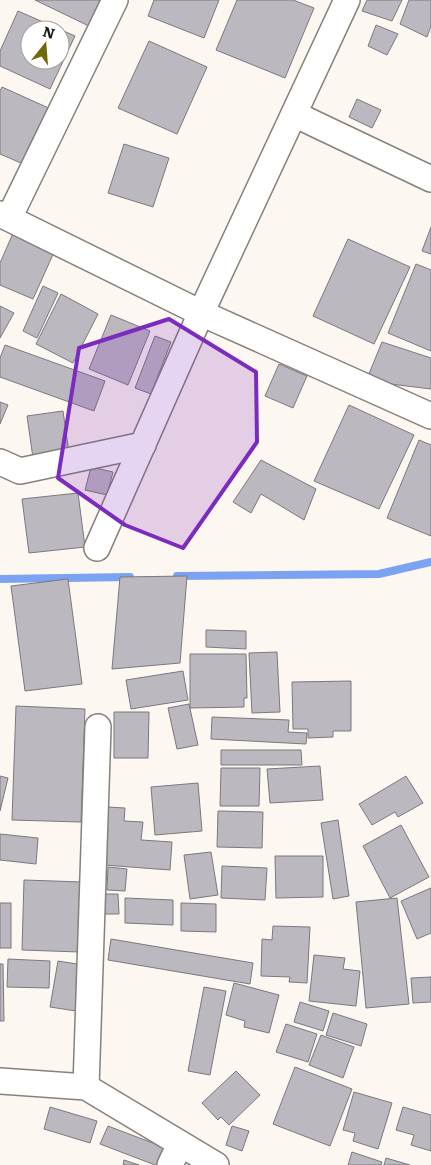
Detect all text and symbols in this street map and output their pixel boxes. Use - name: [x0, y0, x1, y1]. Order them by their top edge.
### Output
- north arrow: [20, 20, 70, 70]
- text: N: [41, 20, 58, 43]

